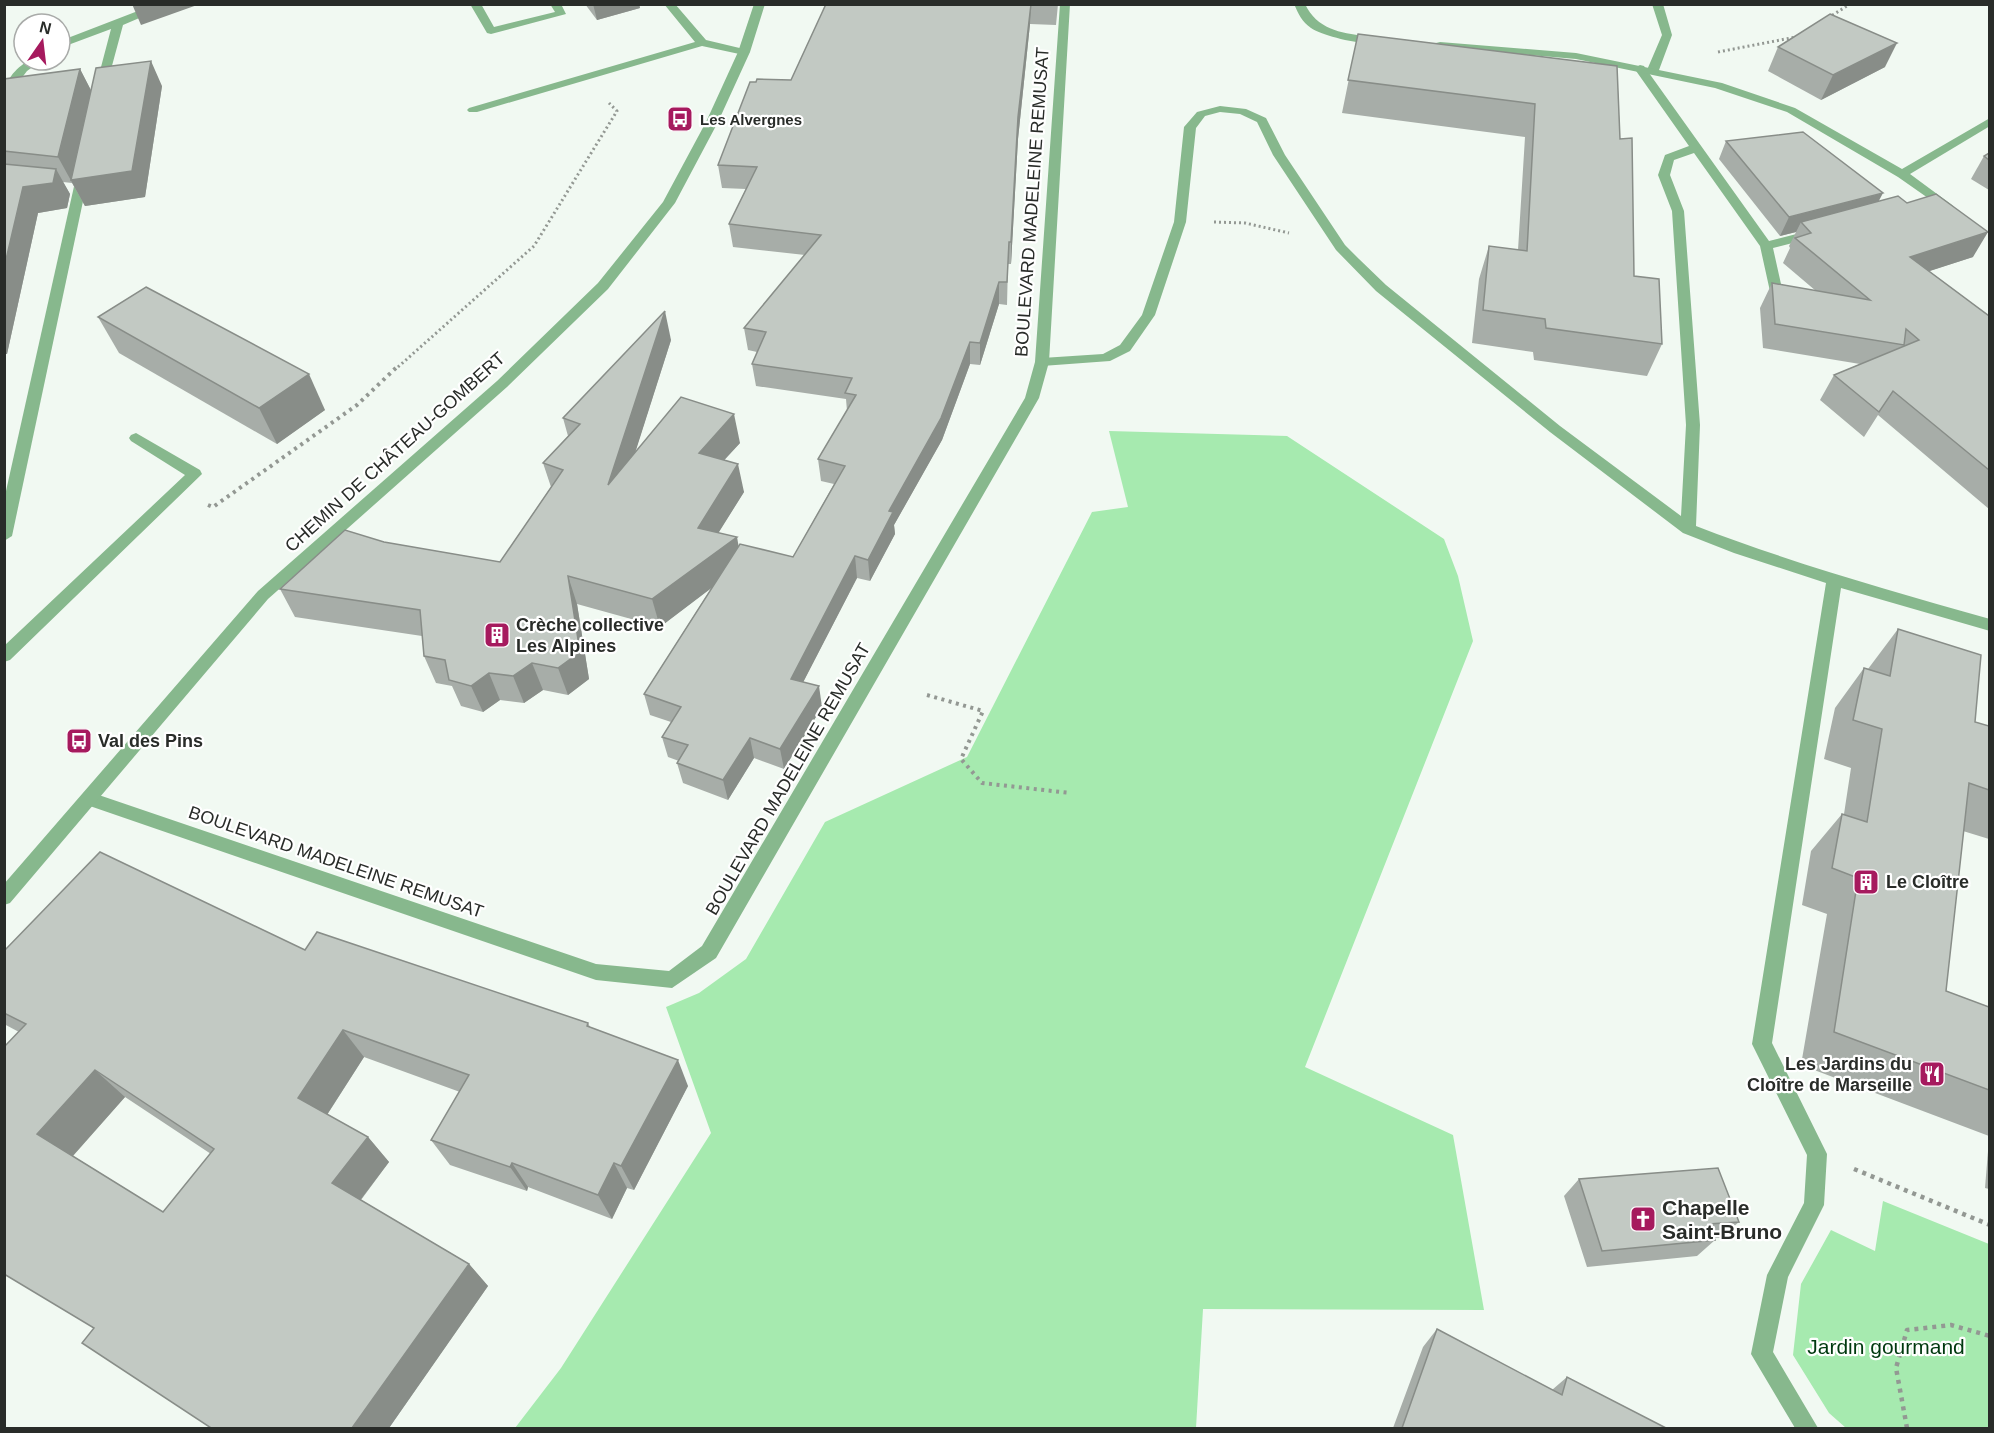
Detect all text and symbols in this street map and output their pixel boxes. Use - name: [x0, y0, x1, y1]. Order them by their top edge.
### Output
- north arrow: [12, 12, 72, 72]
- text: N: [38, 18, 53, 38]
- street label: BOULEVARD MADELEINE REMUSAT: [1011, 46, 1053, 358]
- bus stop icon: Les Alvergnes: [665, 104, 695, 134]
- place label: Les Alvergnes: [700, 111, 802, 128]
- street label: CHEMIN DE CHÂTEAU-GOMBERT: [281, 348, 509, 556]
- place label: Crèche collective Les Alpines: [516, 615, 664, 656]
- building icon: Crèche collective Les Alpines: [482, 620, 512, 650]
- street label: BOULEVARD MADELEINE REMUSAT: [702, 640, 874, 918]
- bus stop icon: Val des Pins: [64, 726, 94, 756]
- place label: Val des Pins: [98, 731, 203, 751]
- street label: BOULEVARD MADELEINE REMUSAT: [186, 802, 486, 922]
- building icon: Le Cloître: [1851, 867, 1881, 897]
- place label: Le Cloître: [1886, 872, 1969, 892]
- place label: Les Jardins du Cloître de Marseille: [1747, 1054, 1912, 1095]
- restaurant icon: Les Jardins du Cloître de Marseille: [1917, 1059, 1947, 1089]
- place label: Chapelle Saint-Bruno: [1662, 1196, 1782, 1243]
- church icon: Chapelle Saint-Bruno: [1628, 1204, 1658, 1234]
- park label: Jardin gourmand: [1807, 1335, 1965, 1358]

